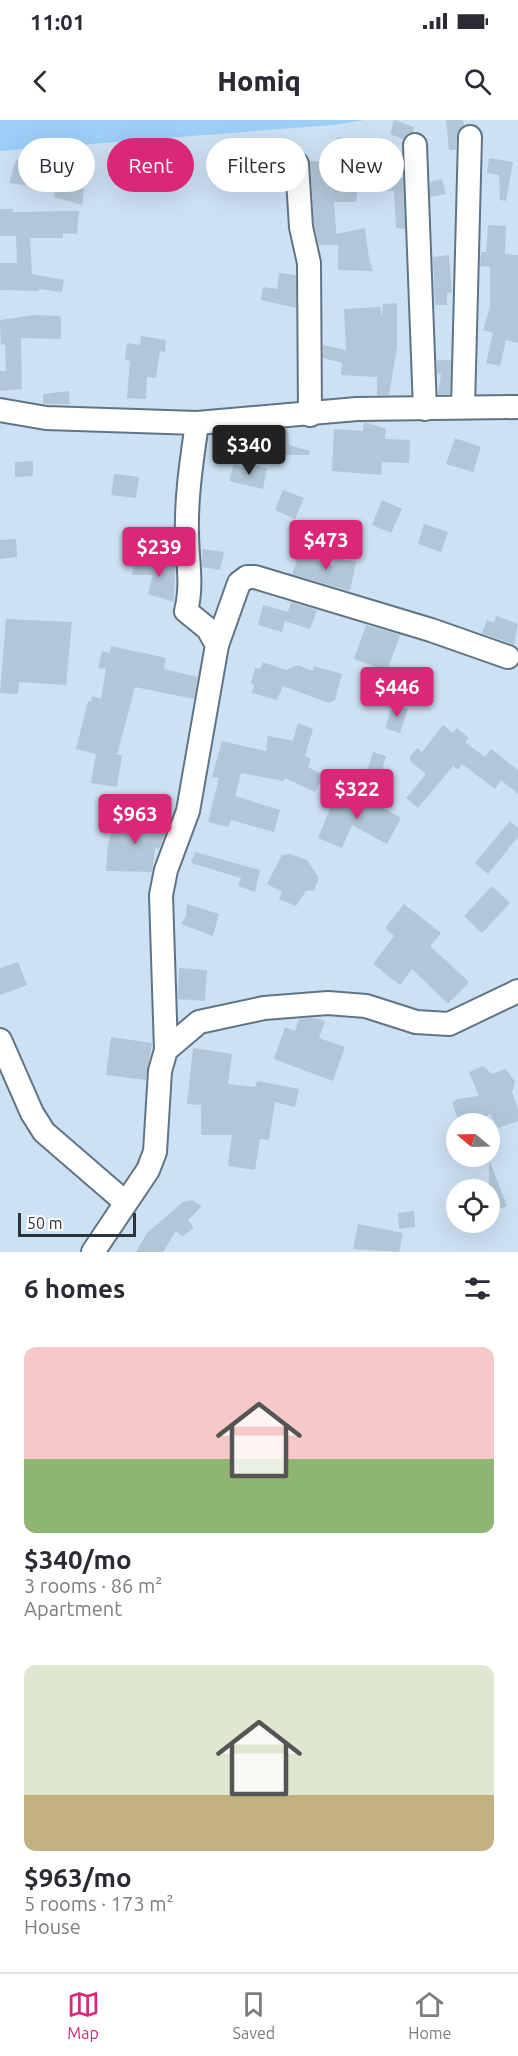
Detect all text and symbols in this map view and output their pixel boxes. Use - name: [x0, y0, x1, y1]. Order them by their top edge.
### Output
- text: 11:01: [30, 9, 85, 34]
- icon: back: [24, 65, 57, 98]
- icon: search: [461, 65, 494, 98]
- text: Homiq: [217, 66, 301, 96]
- chip: Buy: [18, 138, 95, 192]
- chip: Rent: [107, 138, 194, 192]
- chip: Filters: [206, 138, 307, 192]
- chip: New: [319, 138, 404, 192]
- pin: $340: [213, 425, 285, 476]
- text: $340: [226, 433, 272, 456]
- pin: $473: [290, 520, 362, 571]
- pin: $239: [123, 527, 195, 578]
- text: $473: [303, 528, 349, 551]
- text: $239: [136, 535, 182, 558]
- pin: $446: [361, 667, 433, 718]
- text: $446: [374, 675, 420, 698]
- pin: $322: [321, 769, 393, 820]
- text: $322: [334, 777, 380, 800]
- pin: $963: [99, 794, 171, 845]
- text: $963: [112, 802, 158, 825]
- north arrow: [446, 1113, 500, 1167]
- map controls: [446, 1113, 500, 1233]
- button: locate: [446, 1179, 500, 1233]
- scale bar: [18, 1210, 136, 1238]
- text: 50 m: [27, 1214, 63, 1232]
- icon: filters: [461, 1272, 494, 1305]
- text: 6 homes: [24, 1274, 125, 1303]
- icon: home: [205, 1386, 313, 1494]
- text: $340/mo: [24, 1545, 132, 1574]
- text: 3 rooms · 86 m²: [24, 1574, 162, 1597]
- text: Apartment: [24, 1597, 122, 1620]
- icon: home: [205, 1704, 313, 1812]
- text: $963/mo: [24, 1863, 132, 1892]
- text: 5 rooms · 173 m²: [24, 1892, 174, 1915]
- text: House: [24, 1915, 81, 1938]
- tab: Map: [67, 1988, 100, 2042]
- tab: Saved: [233, 1988, 275, 2042]
- tab: Home: [408, 1988, 451, 2042]

